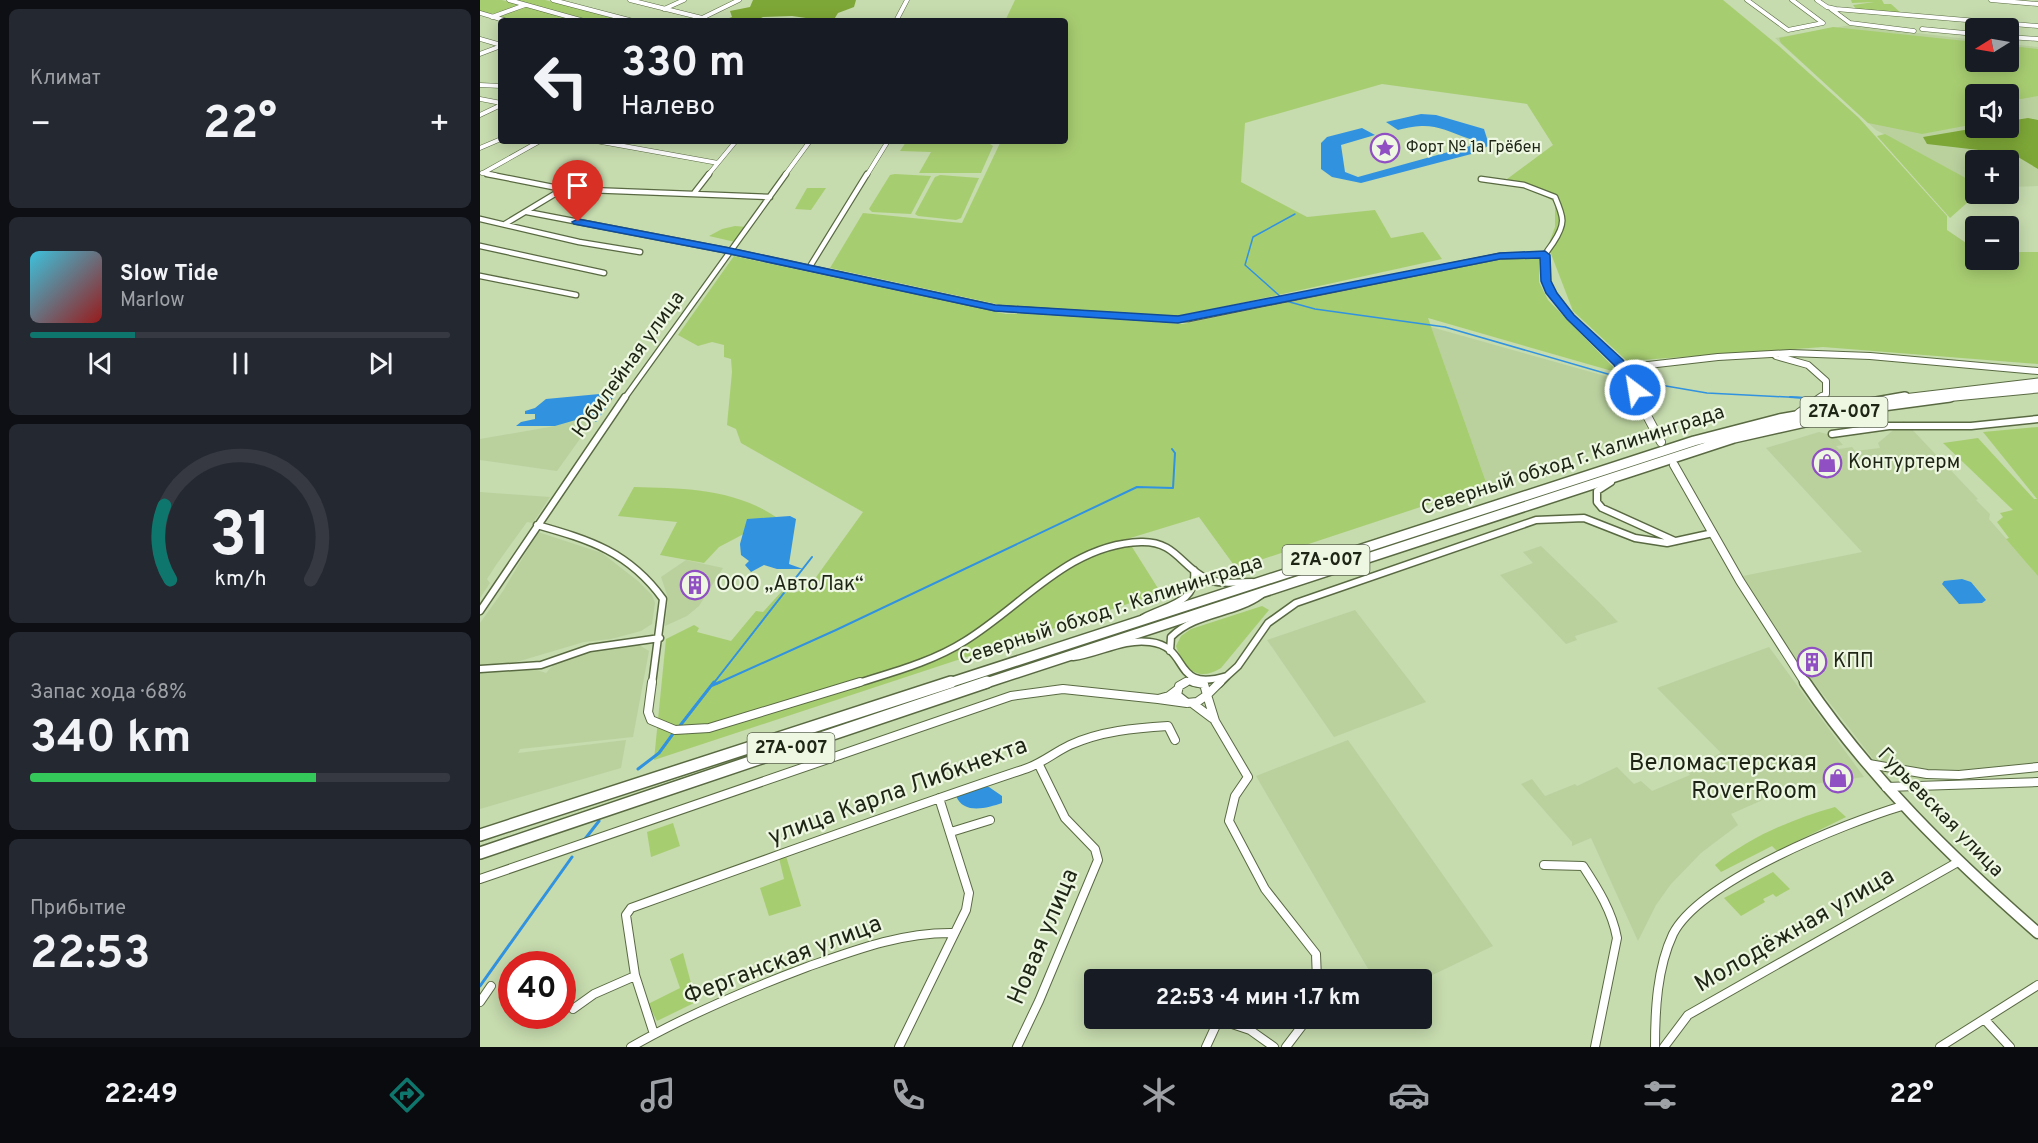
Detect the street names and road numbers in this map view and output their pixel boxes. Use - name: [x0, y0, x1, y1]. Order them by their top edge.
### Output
- street label: Юбилейная улица: [567, 286, 691, 444]
- road number: 27А-007: [1800, 397, 1888, 427]
- street label: Северный обход г. Калининграда: [1418, 400, 1728, 522]
- road number: 27А-007: [1282, 545, 1370, 575]
- street label: Северный обход г. Калининграда: [956, 550, 1266, 672]
- street label: улица Карла Либкнехта: [764, 731, 1032, 853]
- road number: 27А-007: [748, 733, 834, 763]
- street label: Гурьевская улица: [1871, 743, 2009, 883]
- street label: Молодёжная улица: [1690, 862, 1900, 1000]
- street label: Новая улица: [1002, 865, 1086, 1009]
- street label: Ферганская улица: [680, 909, 886, 1013]

